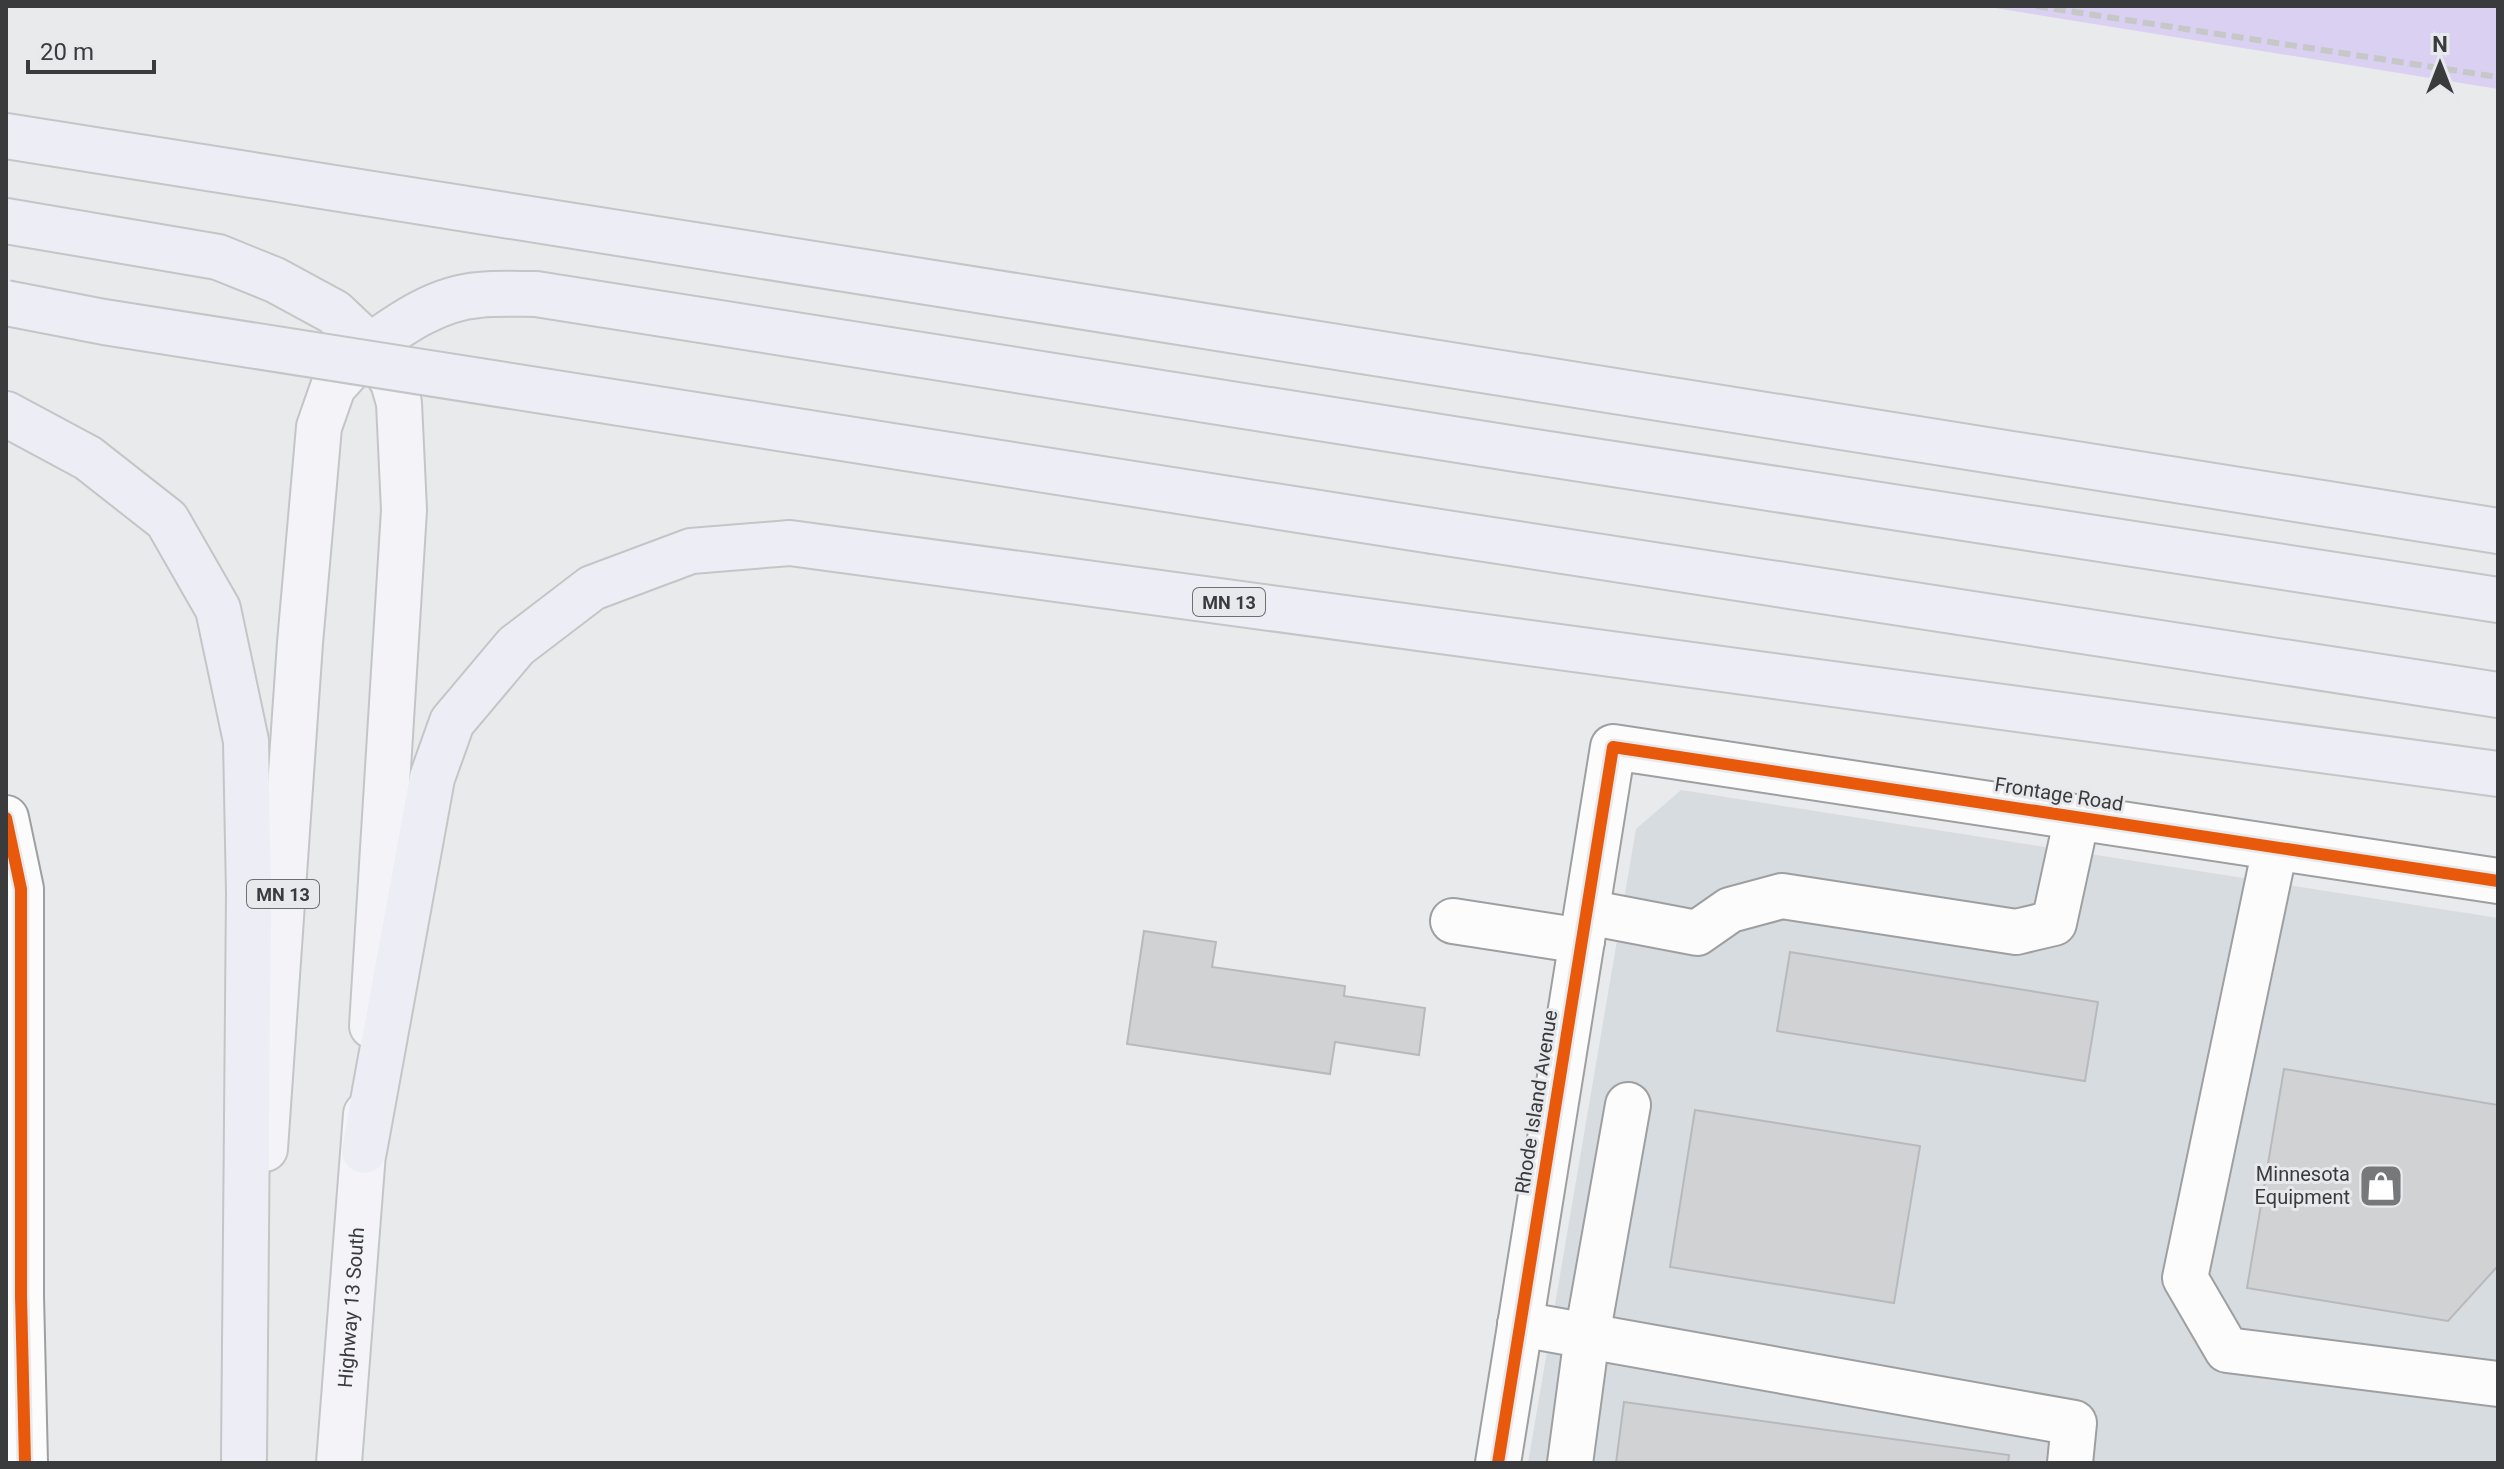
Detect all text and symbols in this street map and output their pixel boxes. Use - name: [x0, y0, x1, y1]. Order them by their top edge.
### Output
- scale bar: [28, 24, 154, 74]
- north arrow: [2400, 24, 2480, 104]
- text: N: [2432, 32, 2448, 57]
- text: 20 m: [40, 38, 94, 66]
- road number: MN 13: [1193, 588, 1265, 616]
- street label: Frontage Road: [1993, 772, 2125, 816]
- road number: MN 13: [247, 880, 319, 908]
- street label: Rhode Island Avenue: [1510, 1008, 1562, 1196]
- place label: Minnesota Equipment: [2255, 1162, 2350, 1209]
- shop icon: Minnesota Equipment: [2357, 1162, 2405, 1210]
- street label: Highway 13 South: [333, 1226, 369, 1389]

